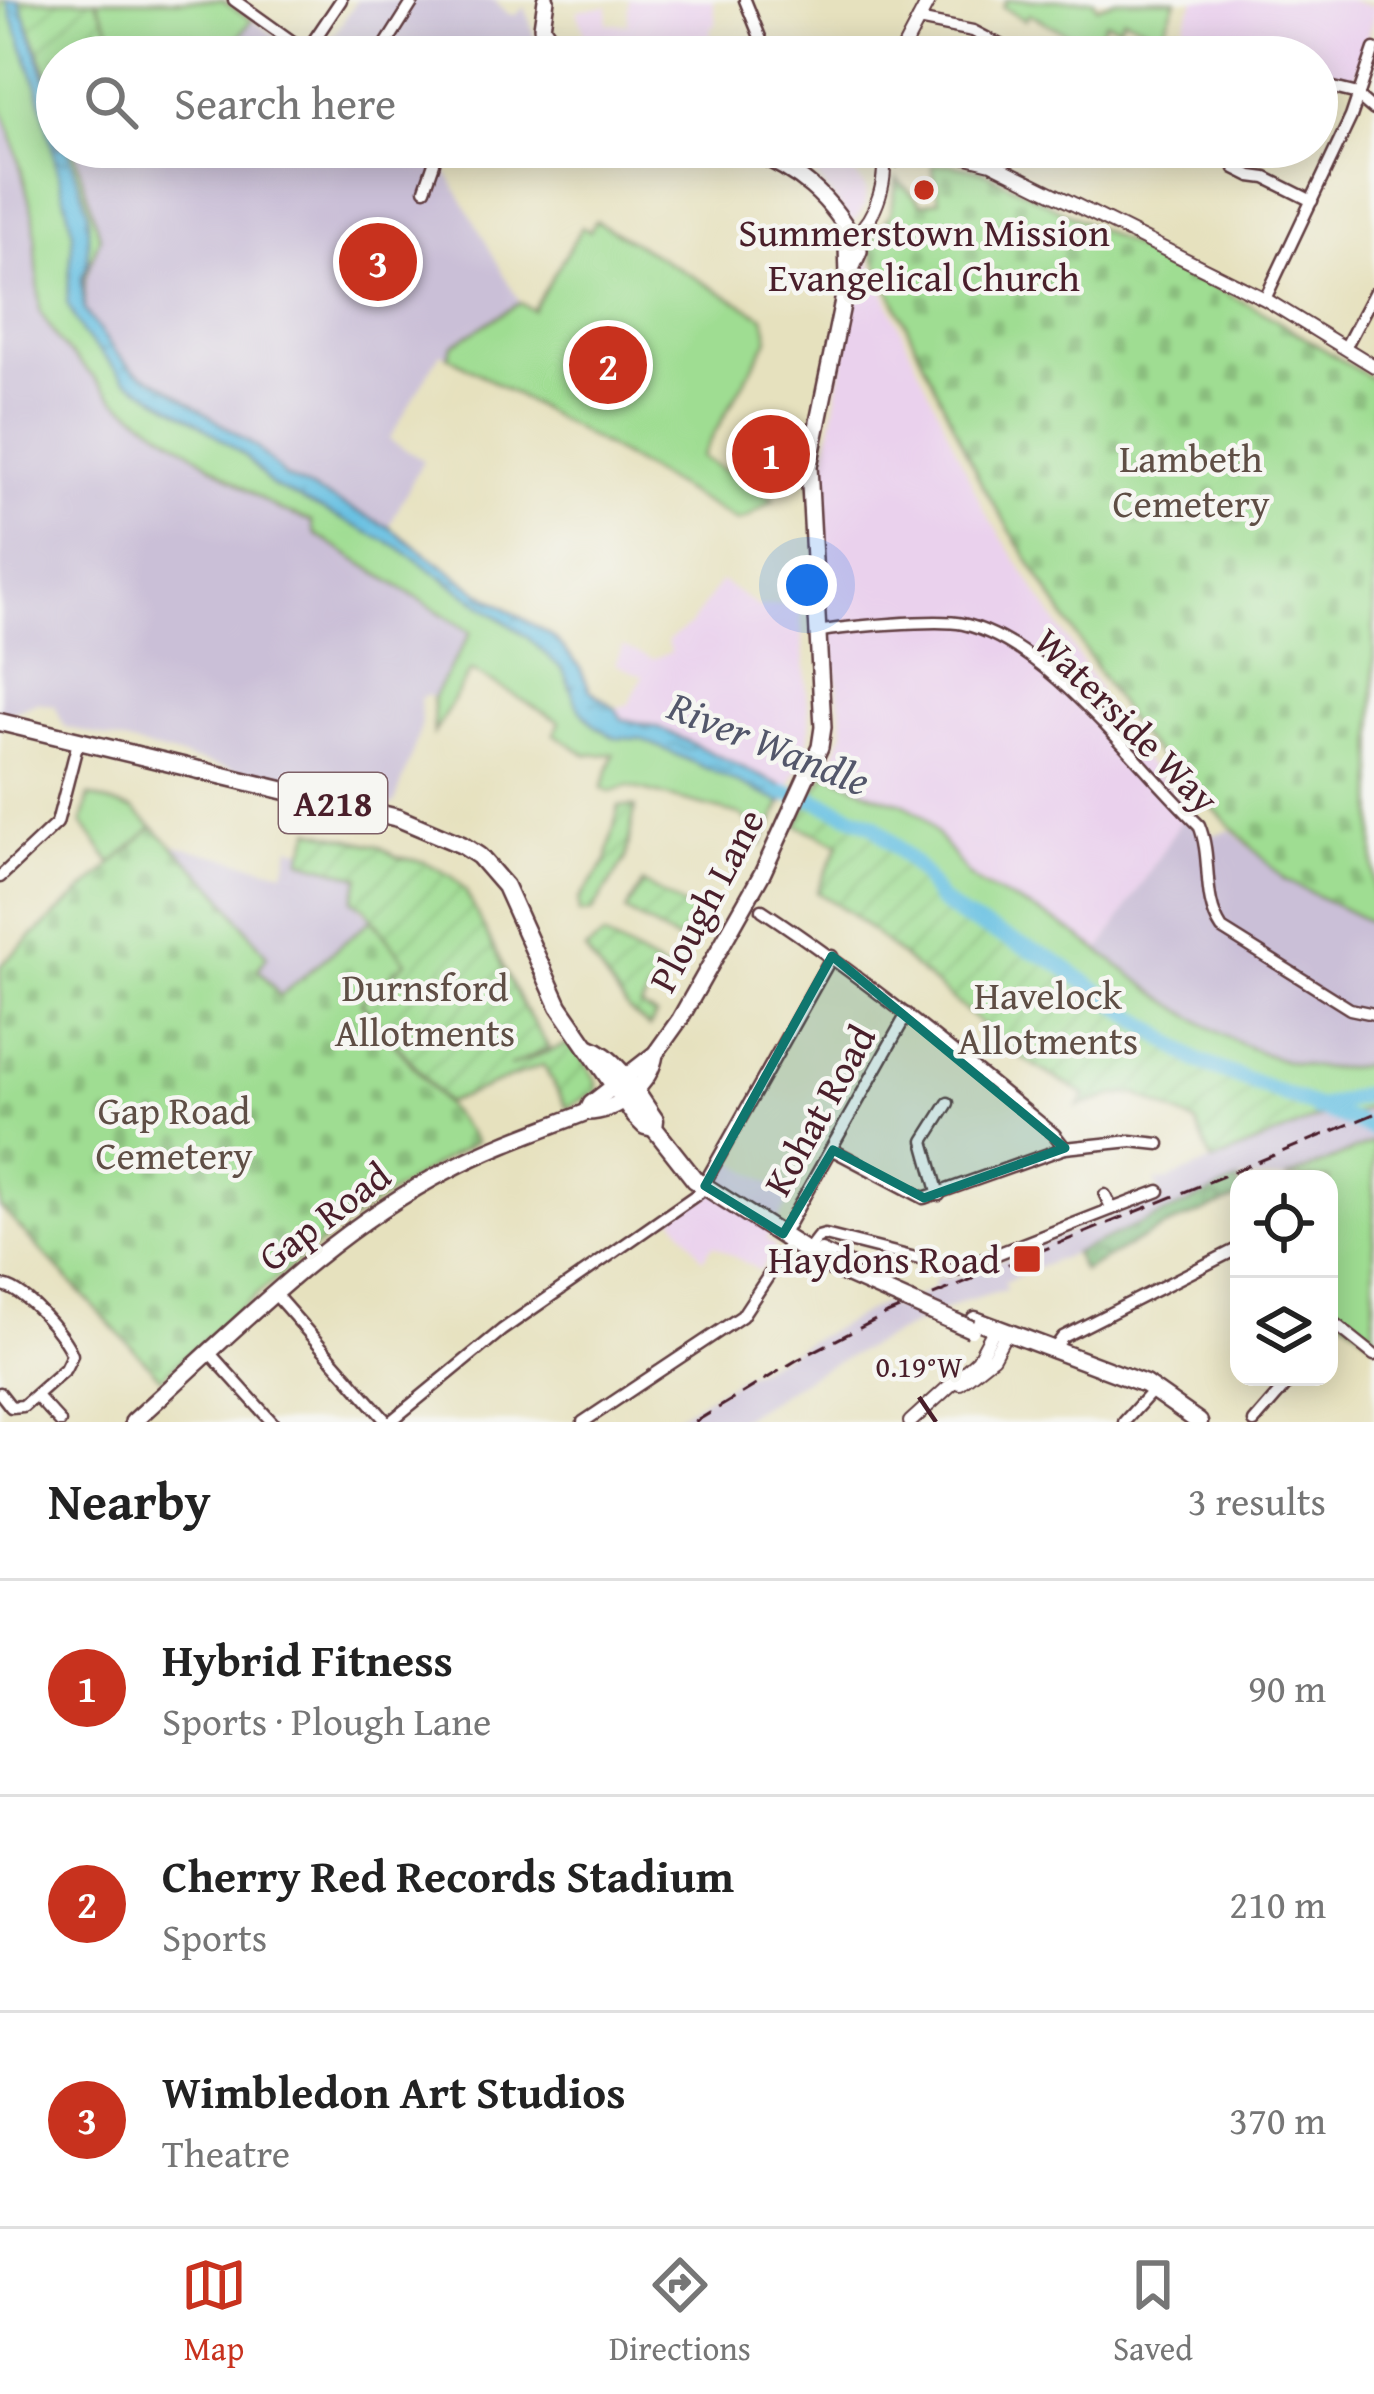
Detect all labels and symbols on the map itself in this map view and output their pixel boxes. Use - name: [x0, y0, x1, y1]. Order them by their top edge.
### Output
- marker: Summerstown Mission Evangelical Church: [911, 177, 937, 203]
- place label: Summerstown Mission Evangelical Church: [738, 203, 1110, 305]
- pin: 3: [339, 217, 417, 307]
- pin: 2: [569, 320, 647, 410]
- pin: 1: [732, 409, 810, 499]
- park label: Lambeth Cemetery: [1112, 429, 1270, 531]
- your location: [777, 555, 837, 615]
- street label: Waterside Way: [1022, 614, 1233, 826]
- water label: River Wandle: [658, 674, 879, 811]
- road number: A218: [279, 773, 387, 833]
- street label: Plough Lane: [633, 798, 778, 1002]
- park label: Durnsford Allotments: [335, 958, 515, 1060]
- park label: Havelock Allotments: [958, 966, 1138, 1068]
- street label: Kohat Road: [748, 1014, 889, 1205]
- park label: Gap Road Cemetery: [95, 1081, 253, 1183]
- street label: Gap Road: [246, 1147, 402, 1284]
- place label: Haydons Road: [768, 1230, 1000, 1287]
- marker: Haydons Road: [1011, 1243, 1043, 1275]
- text: 0.19°W: [876, 1344, 963, 1388]

